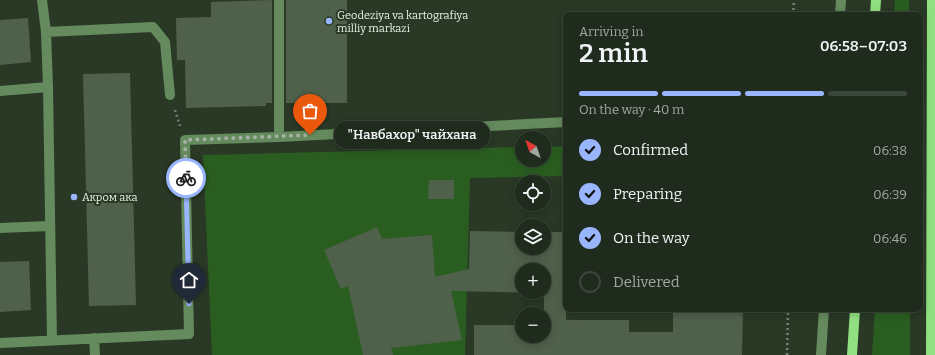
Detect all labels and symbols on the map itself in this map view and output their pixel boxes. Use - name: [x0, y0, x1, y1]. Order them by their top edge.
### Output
- place label: Geodeziya va kartografiya milliy markazi: [337, 9, 468, 35]
- marker: Geodeziya va kartografiya milliy markazi: [324, 16, 334, 26]
- pin: [293, 94, 327, 135]
- callout: "Навбахор" чайхана: [334, 121, 490, 149]
- north arrow: [515, 131, 551, 167]
- courier: [166, 158, 206, 198]
- place label: Акром ака: [82, 191, 137, 204]
- marker: Акром ака: [69, 192, 79, 202]
- pin: [172, 263, 206, 304]

